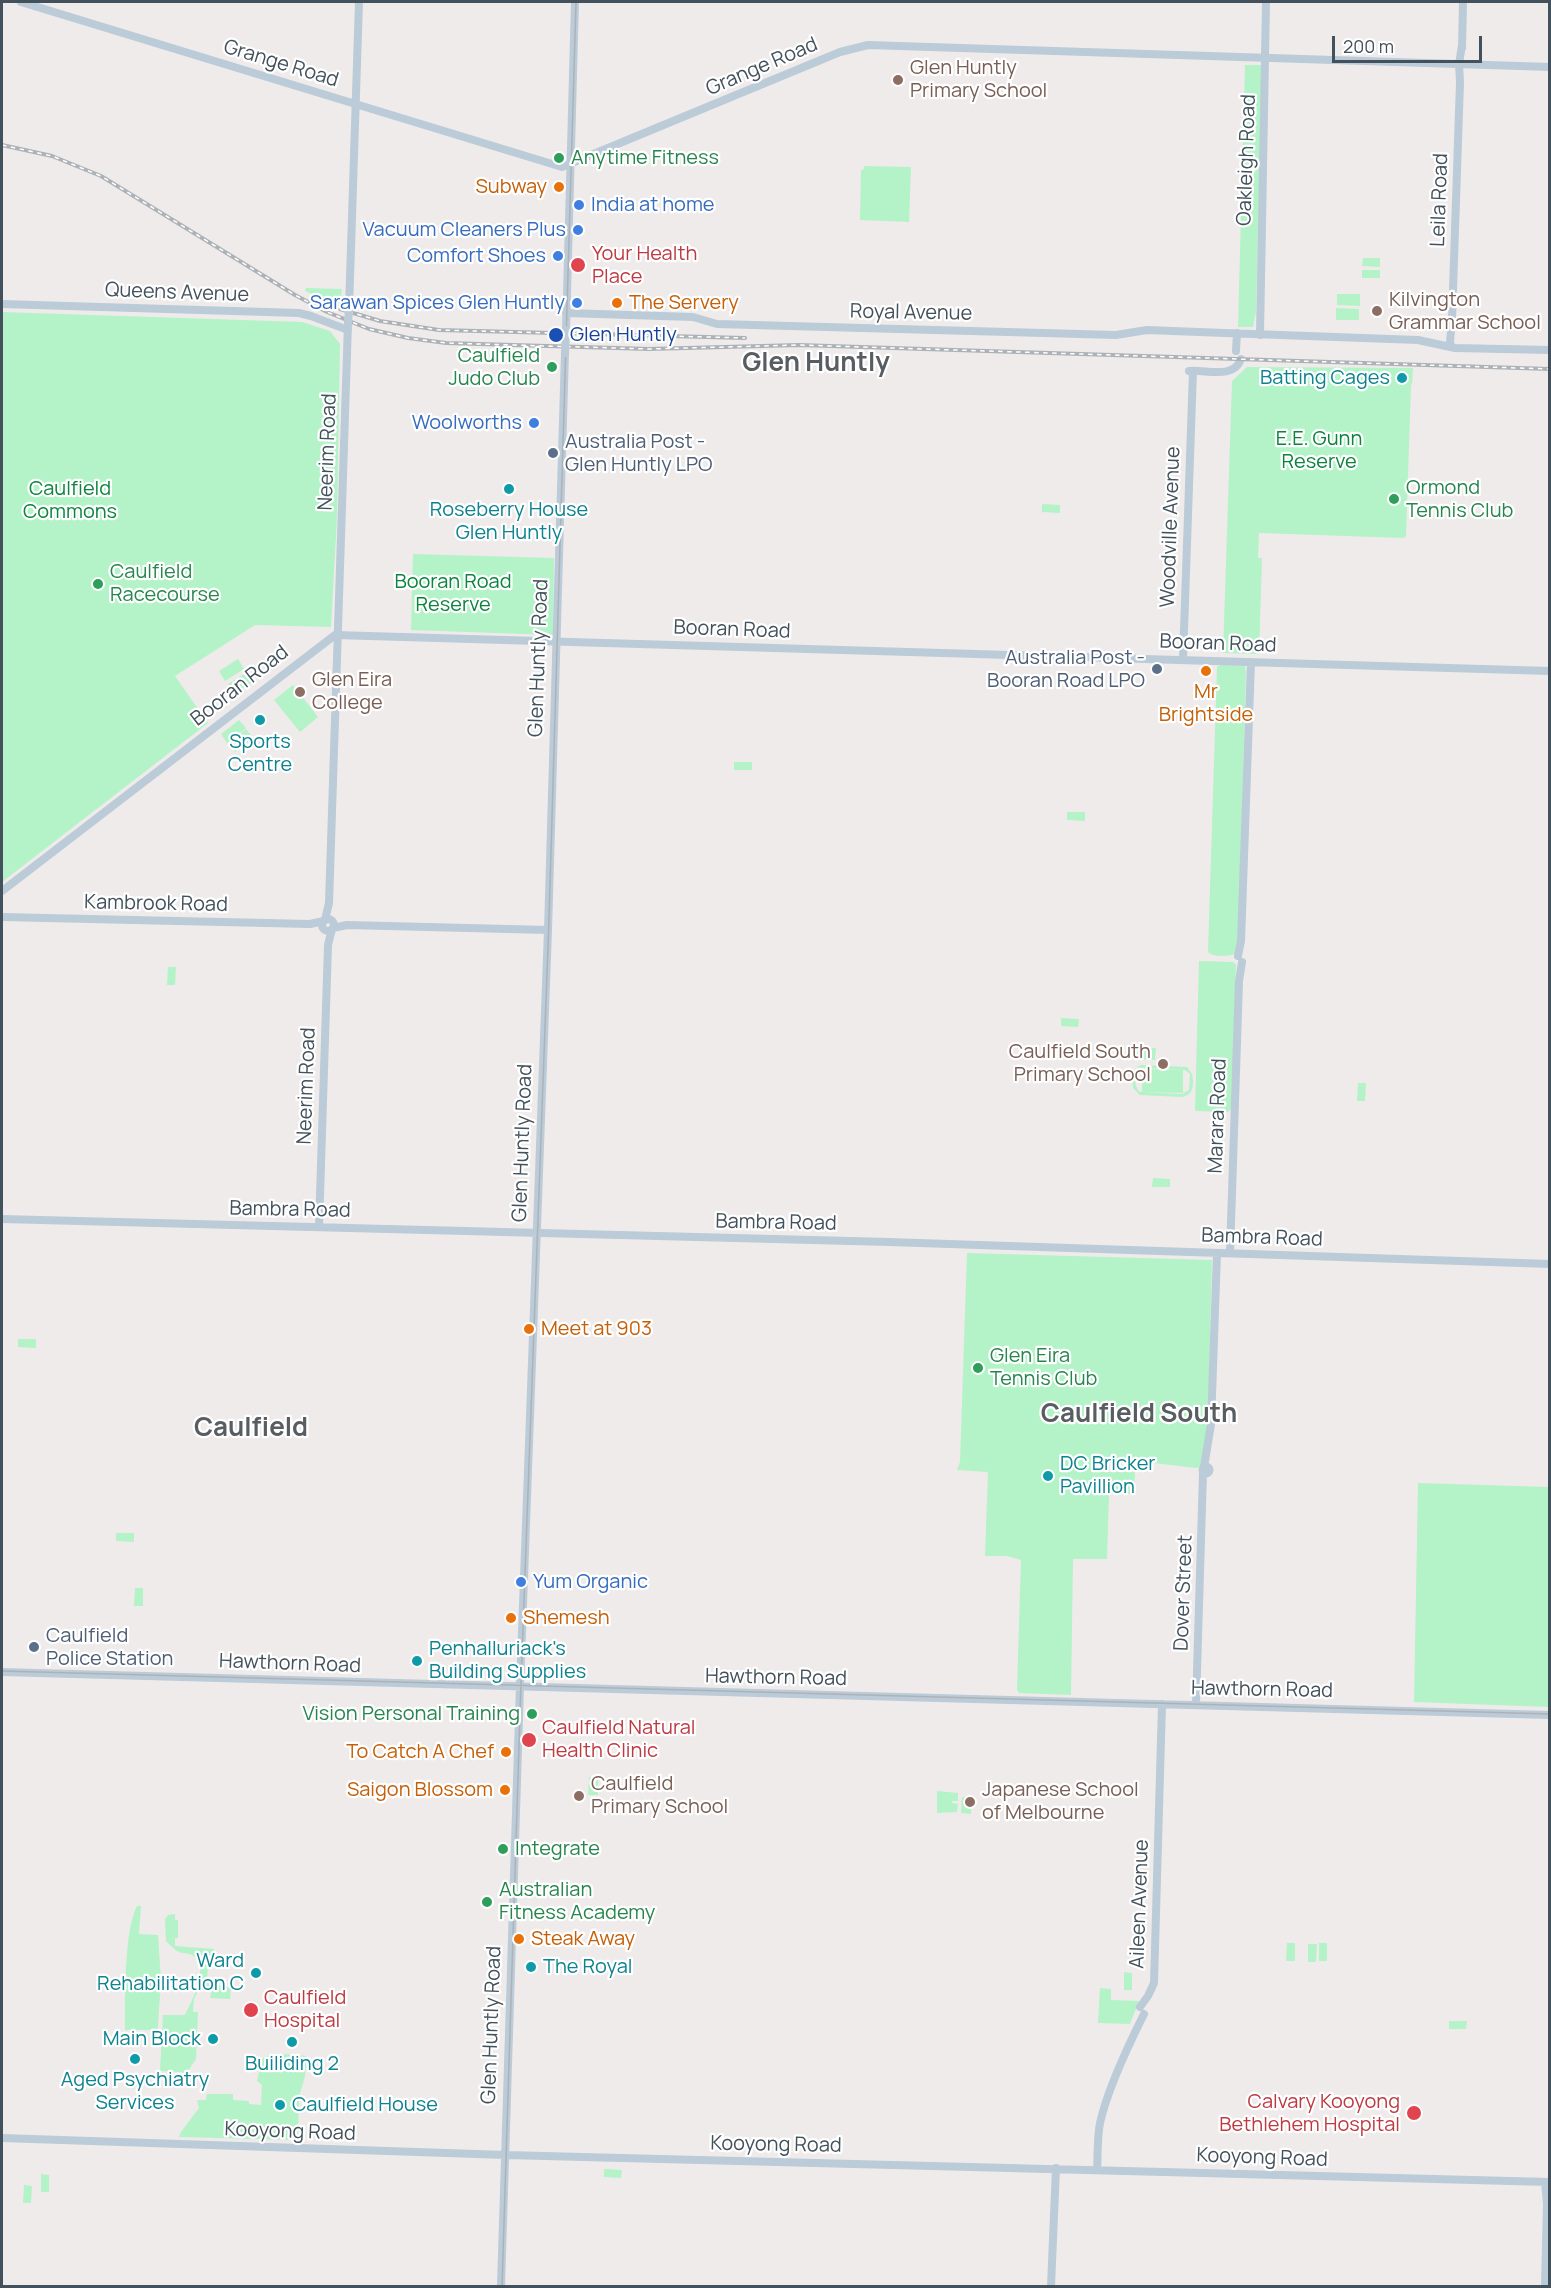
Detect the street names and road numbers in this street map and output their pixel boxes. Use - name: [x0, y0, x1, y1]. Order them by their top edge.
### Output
- street label: Grange Road: [703, 33, 821, 101]
- street label: Grange Road: [221, 35, 341, 93]
- street label: Oakleigh Road: [1233, 94, 1261, 226]
- street label: Leila Road: [1426, 153, 1454, 247]
- street label: Queens Avenue: [104, 278, 250, 308]
- street label: Royal Avenue: [850, 300, 972, 326]
- street label: Neerim Road: [314, 393, 342, 511]
- street label: Woodville Avenue: [1156, 446, 1186, 608]
- street label: Glen Huntly Road: [524, 579, 554, 737]
- street label: Booran Road: [673, 616, 791, 644]
- street label: Booran Road: [1159, 630, 1277, 658]
- street label: Booran Road: [186, 640, 294, 732]
- street label: Kambrook Road: [84, 891, 228, 917]
- street label: Neerim Road: [293, 1027, 321, 1145]
- street label: Marara Road: [1204, 1058, 1232, 1174]
- street label: Glen Huntly Road: [508, 1064, 538, 1222]
- street label: Bambra Road: [229, 1197, 351, 1223]
- street label: Bambra Road: [715, 1210, 837, 1236]
- street label: Bambra Road: [1201, 1224, 1323, 1252]
- street label: Dover Street: [1170, 1534, 1198, 1652]
- street label: Hawthorn Road: [219, 1650, 361, 1678]
- street label: Hawthorn Road: [705, 1665, 847, 1691]
- street label: Hawthorn Road: [1191, 1677, 1333, 1703]
- street label: Aileen Avenue: [1126, 1839, 1154, 1969]
- street label: Glen Huntly Road: [477, 1946, 507, 2104]
- street label: Kooyong Road: [224, 2118, 356, 2146]
- street label: Kooyong Road: [710, 2132, 842, 2158]
- street label: Kooyong Road: [1196, 2144, 1328, 2172]

